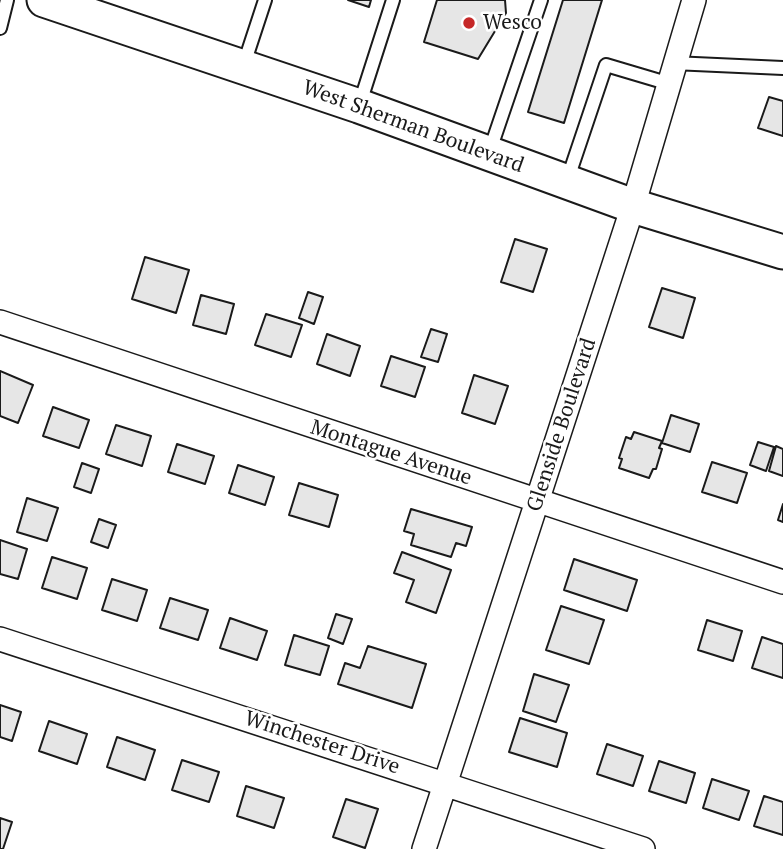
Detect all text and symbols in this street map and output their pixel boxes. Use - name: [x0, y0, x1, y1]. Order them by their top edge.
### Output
- place label: Wesco: [483, 10, 542, 36]
- marker: Wesco: [461, 15, 477, 31]
- street label: West Sherman Boulevard: [299, 75, 527, 179]
- street label: Glenside Boulevard: [522, 335, 602, 515]
- street label: Montague Avenue: [307, 415, 475, 491]
- street label: Winchester Drive: [241, 706, 403, 780]

